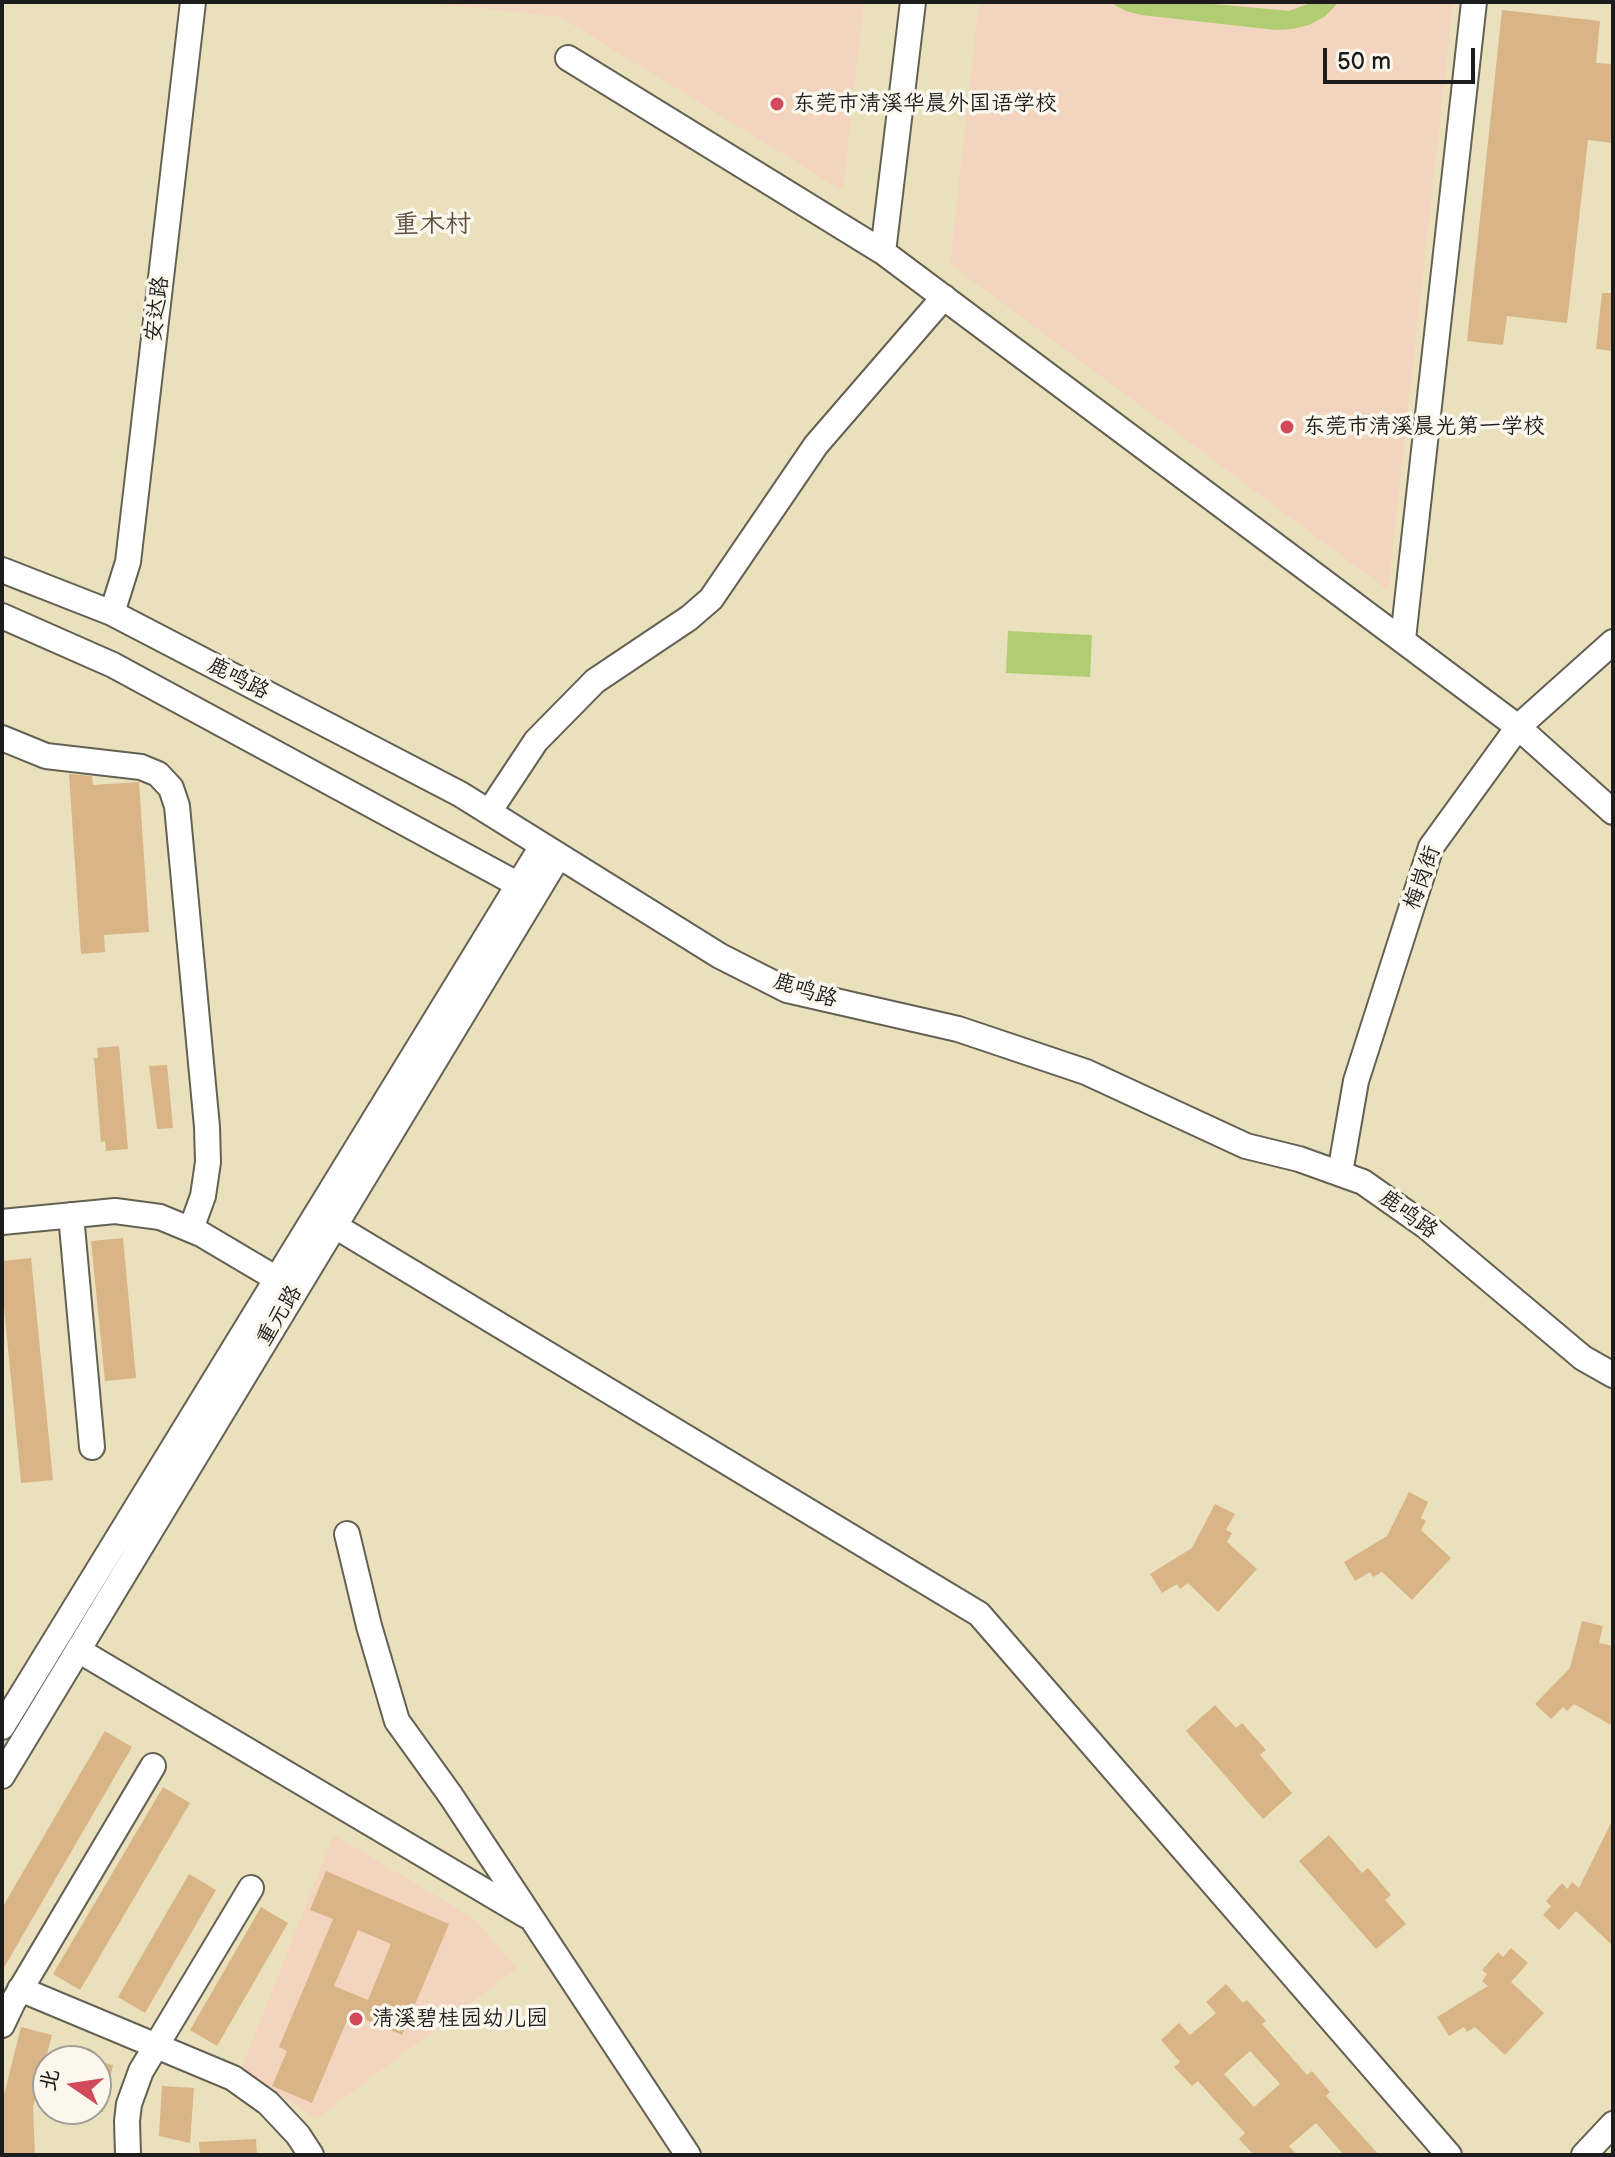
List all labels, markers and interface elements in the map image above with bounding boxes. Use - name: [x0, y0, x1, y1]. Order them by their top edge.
- scale bar: [1327, 32, 1479, 82]
- text: 50 m: [1337, 47, 1391, 76]
- place label: 东莞市清溪华晨外国语学校: [793, 91, 1057, 117]
- marker: 东莞市清溪华晨外国语学校: [768, 95, 786, 113]
- district label: 重木村: [393, 209, 471, 241]
- street label: 安达路: [141, 275, 175, 343]
- place label: 东莞市清溪晨光第一学校: [1303, 414, 1545, 440]
- marker: 东莞市清溪晨光第一学校: [1278, 418, 1296, 436]
- street label: 鹿鸣路: [203, 652, 273, 706]
- street label: 梅岗街: [1399, 842, 1447, 914]
- street label: 鹿鸣路: [770, 968, 840, 1014]
- street label: 鹿鸣路: [1374, 1185, 1442, 1245]
- street label: 重元路: [252, 1281, 308, 1351]
- place label: 清溪碧桂园幼儿园: [372, 2006, 548, 2032]
- marker: 清溪碧桂园幼儿园: [347, 2010, 365, 2028]
- north arrow: [32, 2045, 112, 2125]
- text: 北: [34, 2066, 66, 2094]

